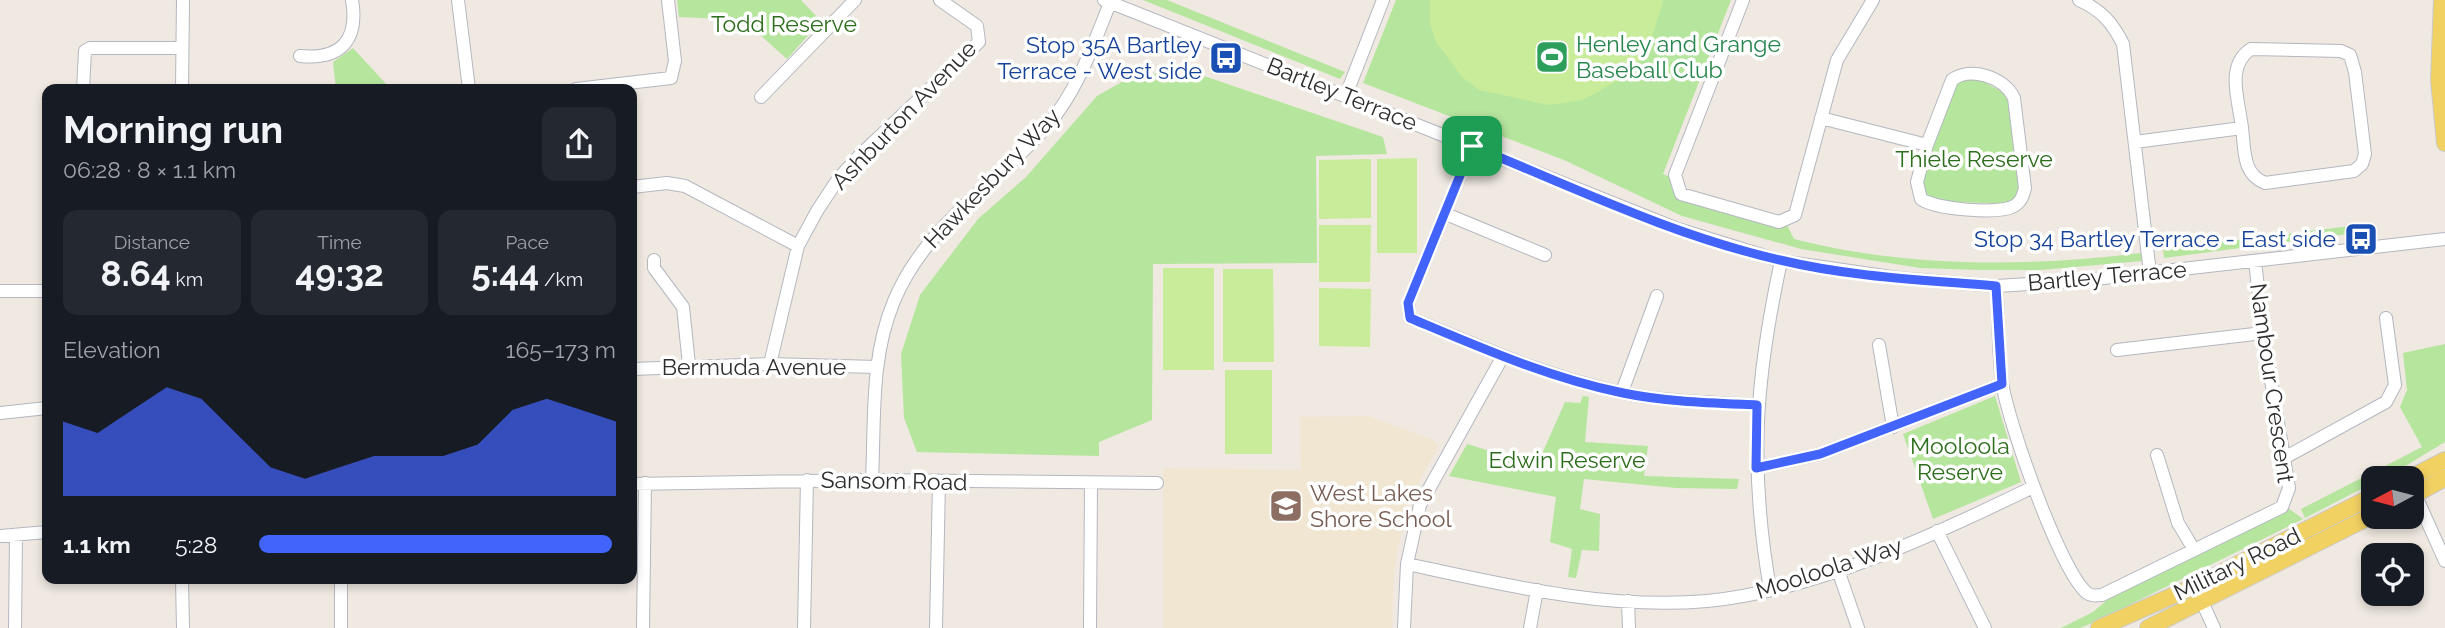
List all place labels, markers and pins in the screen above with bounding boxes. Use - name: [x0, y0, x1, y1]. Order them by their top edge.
- place label: Henley and Grange Baseball Club: [1576, 30, 1781, 83]
- place label: Stop 35A Bartley Terrace - West side: [997, 31, 1202, 84]
- sports icon: Henley and Grange Baseball Club: [1533, 38, 1571, 76]
- bus stop icon: Stop 35A Bartley Terrace - West side: [1207, 39, 1245, 77]
- pin: [1442, 116, 1502, 176]
- bus stop icon: Stop 34 Bartley Terrace - East side: [2342, 220, 2380, 258]
- place label: Stop 34 Bartley Terrace - East side: [1974, 225, 2336, 252]
- place label: West Lakes Shore School: [1310, 479, 1452, 532]
- school or university icon: West Lakes Shore School: [1267, 487, 1305, 525]

